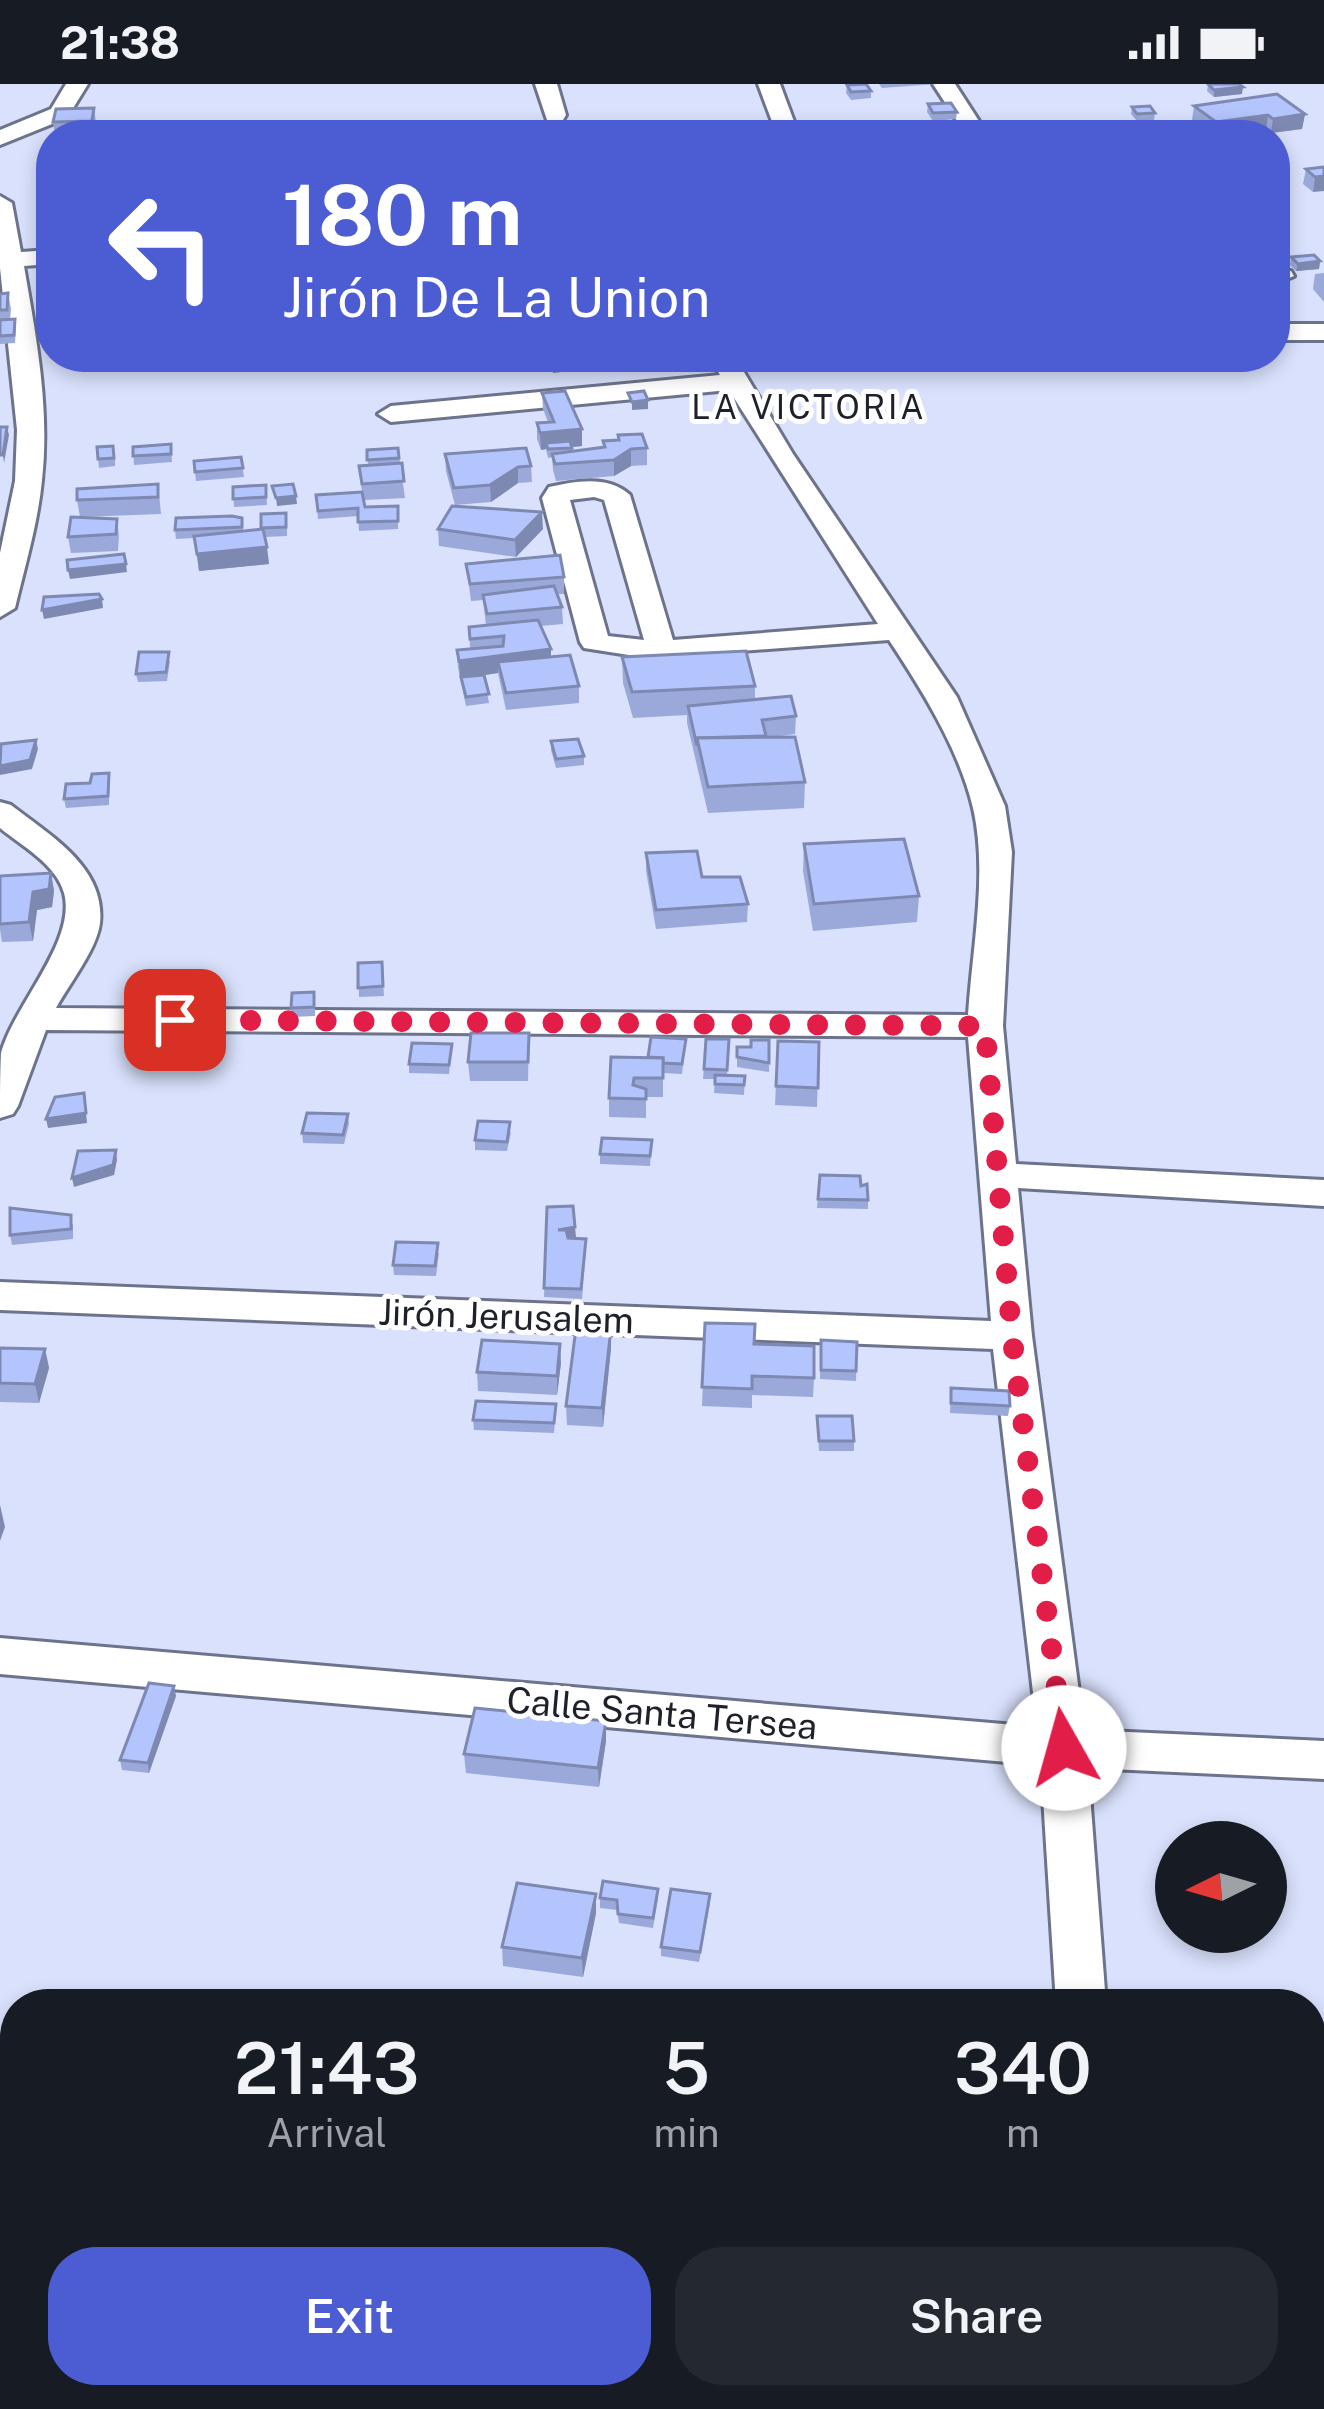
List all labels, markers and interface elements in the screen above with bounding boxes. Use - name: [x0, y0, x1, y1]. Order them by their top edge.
- text: 21:38: [60, 16, 180, 69]
- text: 180 m: [282, 165, 522, 264]
- icon: left: [84, 168, 240, 324]
- text: Jirón De La Union: [282, 266, 710, 329]
- district label: LA VICTORIA: [691, 388, 927, 426]
- pin: [124, 969, 226, 1071]
- icon: arrive: [142, 987, 208, 1053]
- street label: Jirón Jerusalem: [377, 1291, 635, 1341]
- street label: Calle Santa Tersea: [505, 1678, 819, 1748]
- position arrow: [1001, 1685, 1127, 1811]
- north arrow: [1155, 1821, 1287, 1953]
- map controls: [1155, 1821, 1287, 1953]
- text: 21:43: [234, 2026, 419, 2110]
- text: 5: [663, 2026, 710, 2110]
- text: 340: [954, 2026, 1092, 2110]
- text: Arrival: [267, 2110, 387, 2156]
- text: min: [653, 2110, 720, 2156]
- text: m: [1006, 2110, 1040, 2156]
- button: Exit: [48, 2247, 651, 2385]
- button: Share: [675, 2247, 1278, 2385]

